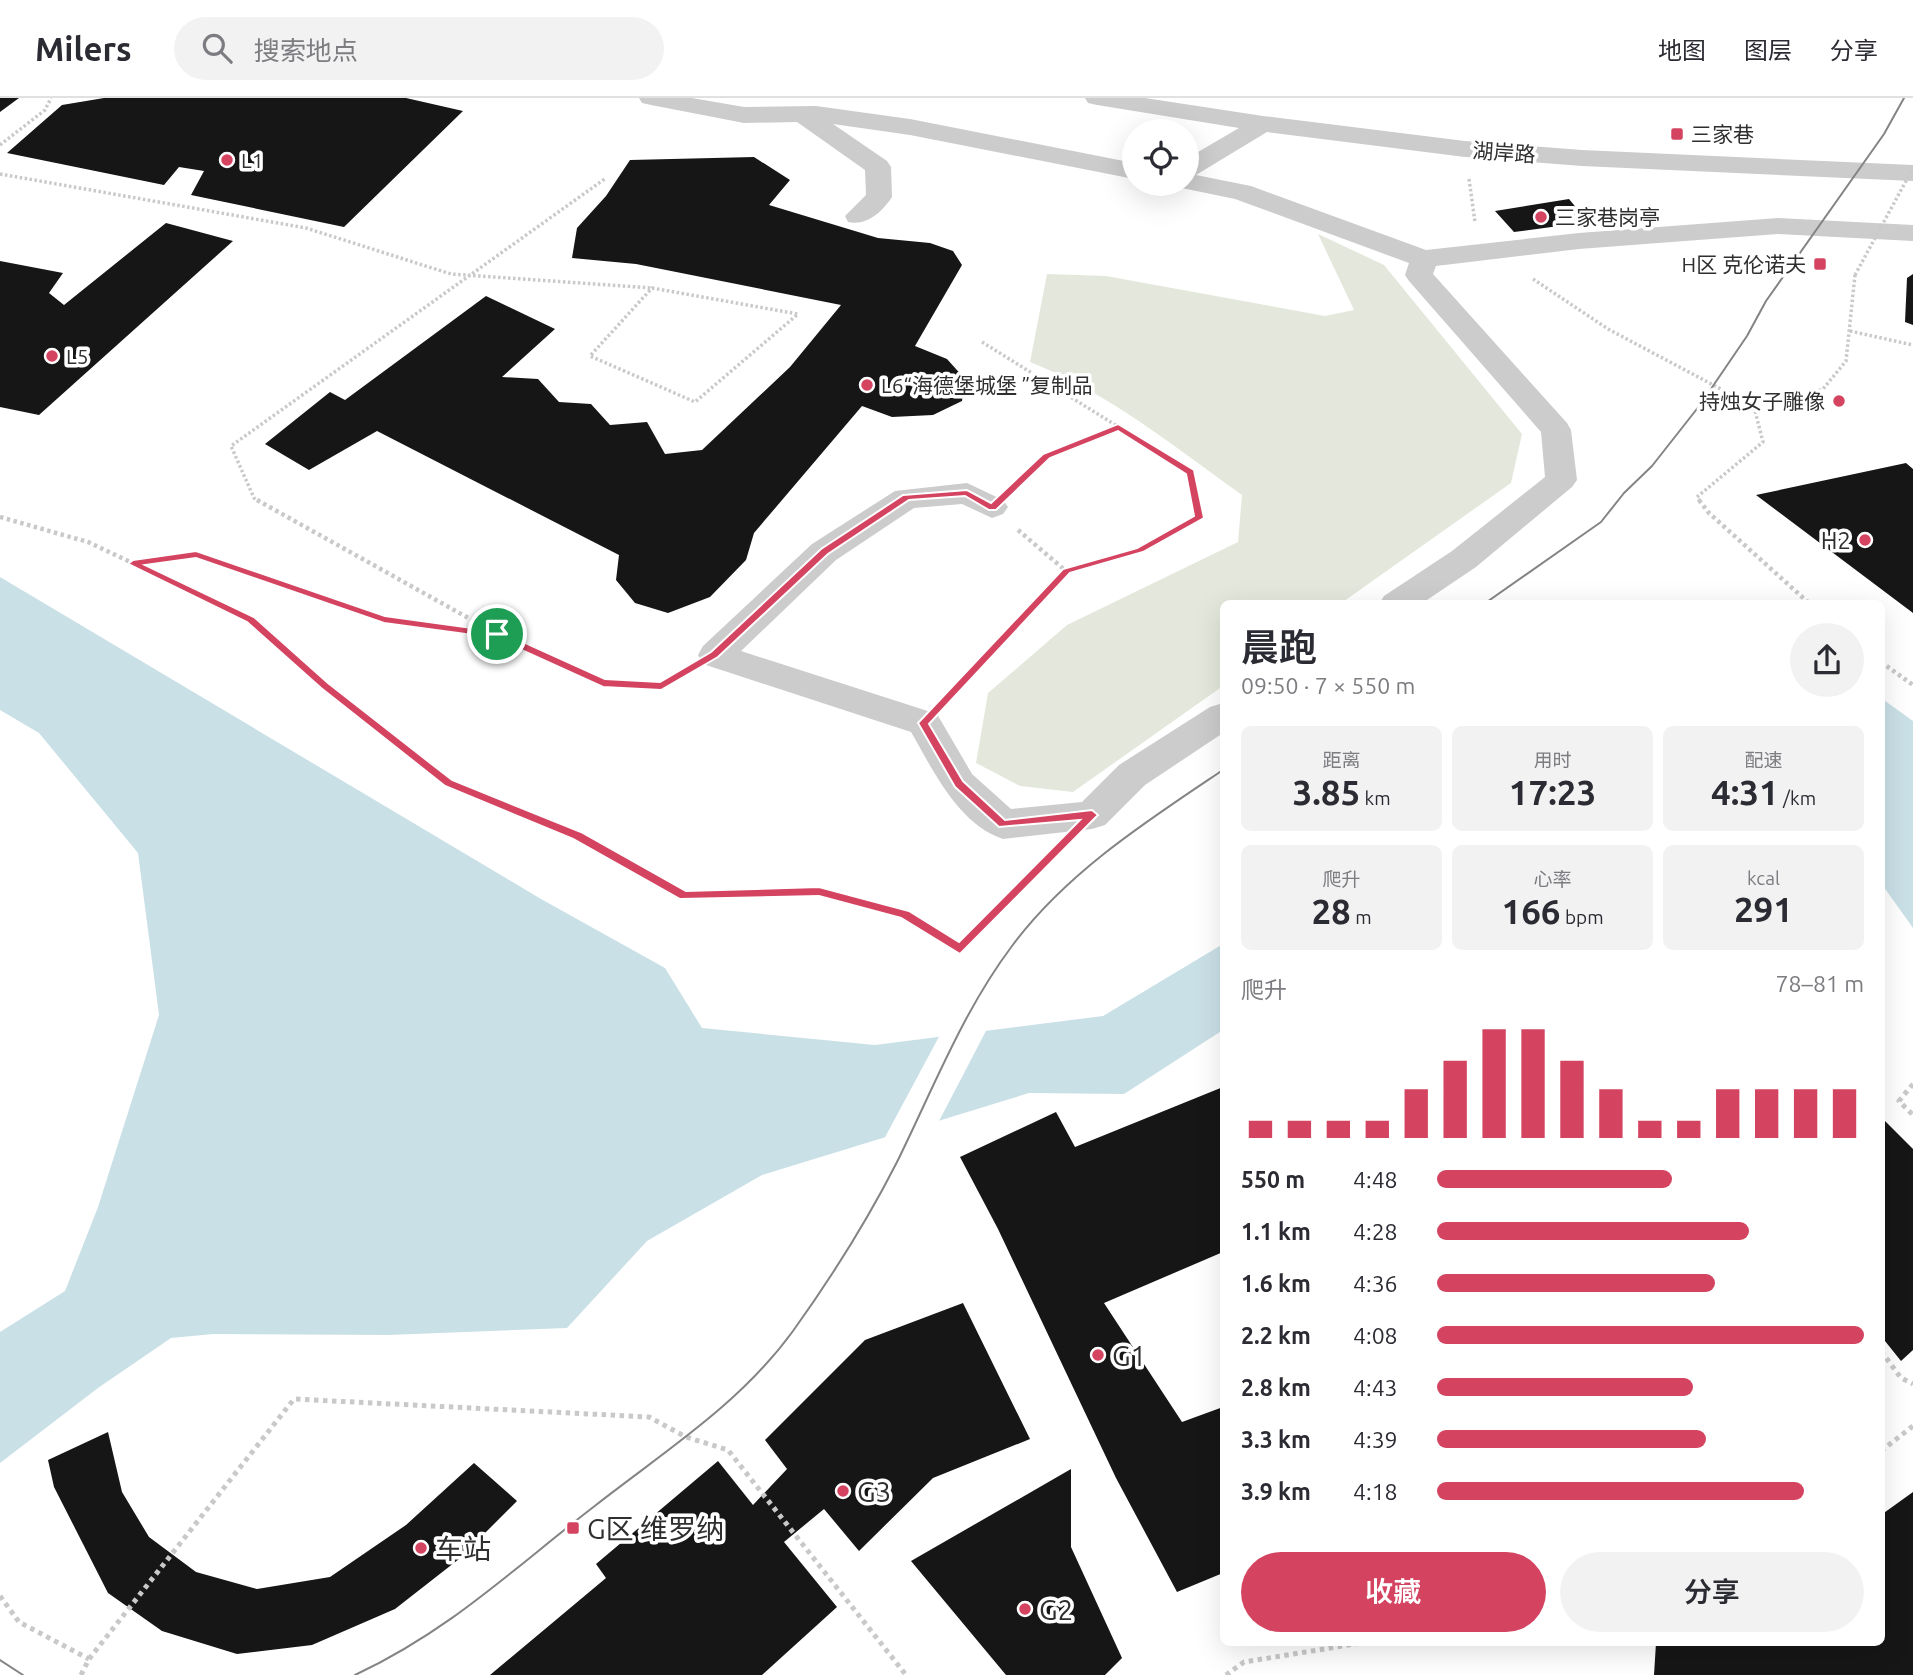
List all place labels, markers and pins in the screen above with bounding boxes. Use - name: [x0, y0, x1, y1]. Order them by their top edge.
- place label: 三家巷: [1691, 122, 1754, 146]
- marker: 三家巷: [1669, 126, 1685, 142]
- place label: L1: [241, 148, 264, 172]
- marker: L1: [219, 152, 235, 168]
- place label: 三家巷岗亭: [1555, 205, 1660, 229]
- marker: 三家巷岗亭: [1533, 209, 1549, 225]
- place label: H区 克伦诺夫: [1682, 252, 1806, 276]
- marker: H区 克伦诺夫: [1812, 256, 1828, 272]
- place label: L5: [66, 344, 89, 368]
- marker: L5: [44, 348, 60, 364]
- place label: L6“海德堡城堡 ”复制品: [881, 373, 1093, 397]
- marker: L6“海德堡城堡 ”复制品: [859, 377, 875, 393]
- place label: 持烛女子雕像: [1699, 389, 1825, 413]
- marker: 持烛女子雕像: [1831, 393, 1847, 409]
- place label: H2: [1821, 527, 1851, 554]
- marker: H2: [1857, 532, 1873, 548]
- pin: [467, 604, 527, 664]
- place label: G1: [1112, 1340, 1146, 1371]
- marker: G1: [1090, 1347, 1106, 1363]
- place label: G3: [857, 1476, 891, 1507]
- marker: G3: [835, 1483, 851, 1499]
- place label: G区 维罗纳: [587, 1513, 724, 1544]
- marker: G区 维罗纳: [565, 1520, 581, 1536]
- place label: 车站: [435, 1533, 491, 1564]
- marker: 车站: [413, 1540, 429, 1556]
- place label: G2: [1039, 1594, 1073, 1625]
- marker: G2: [1017, 1601, 1033, 1617]

